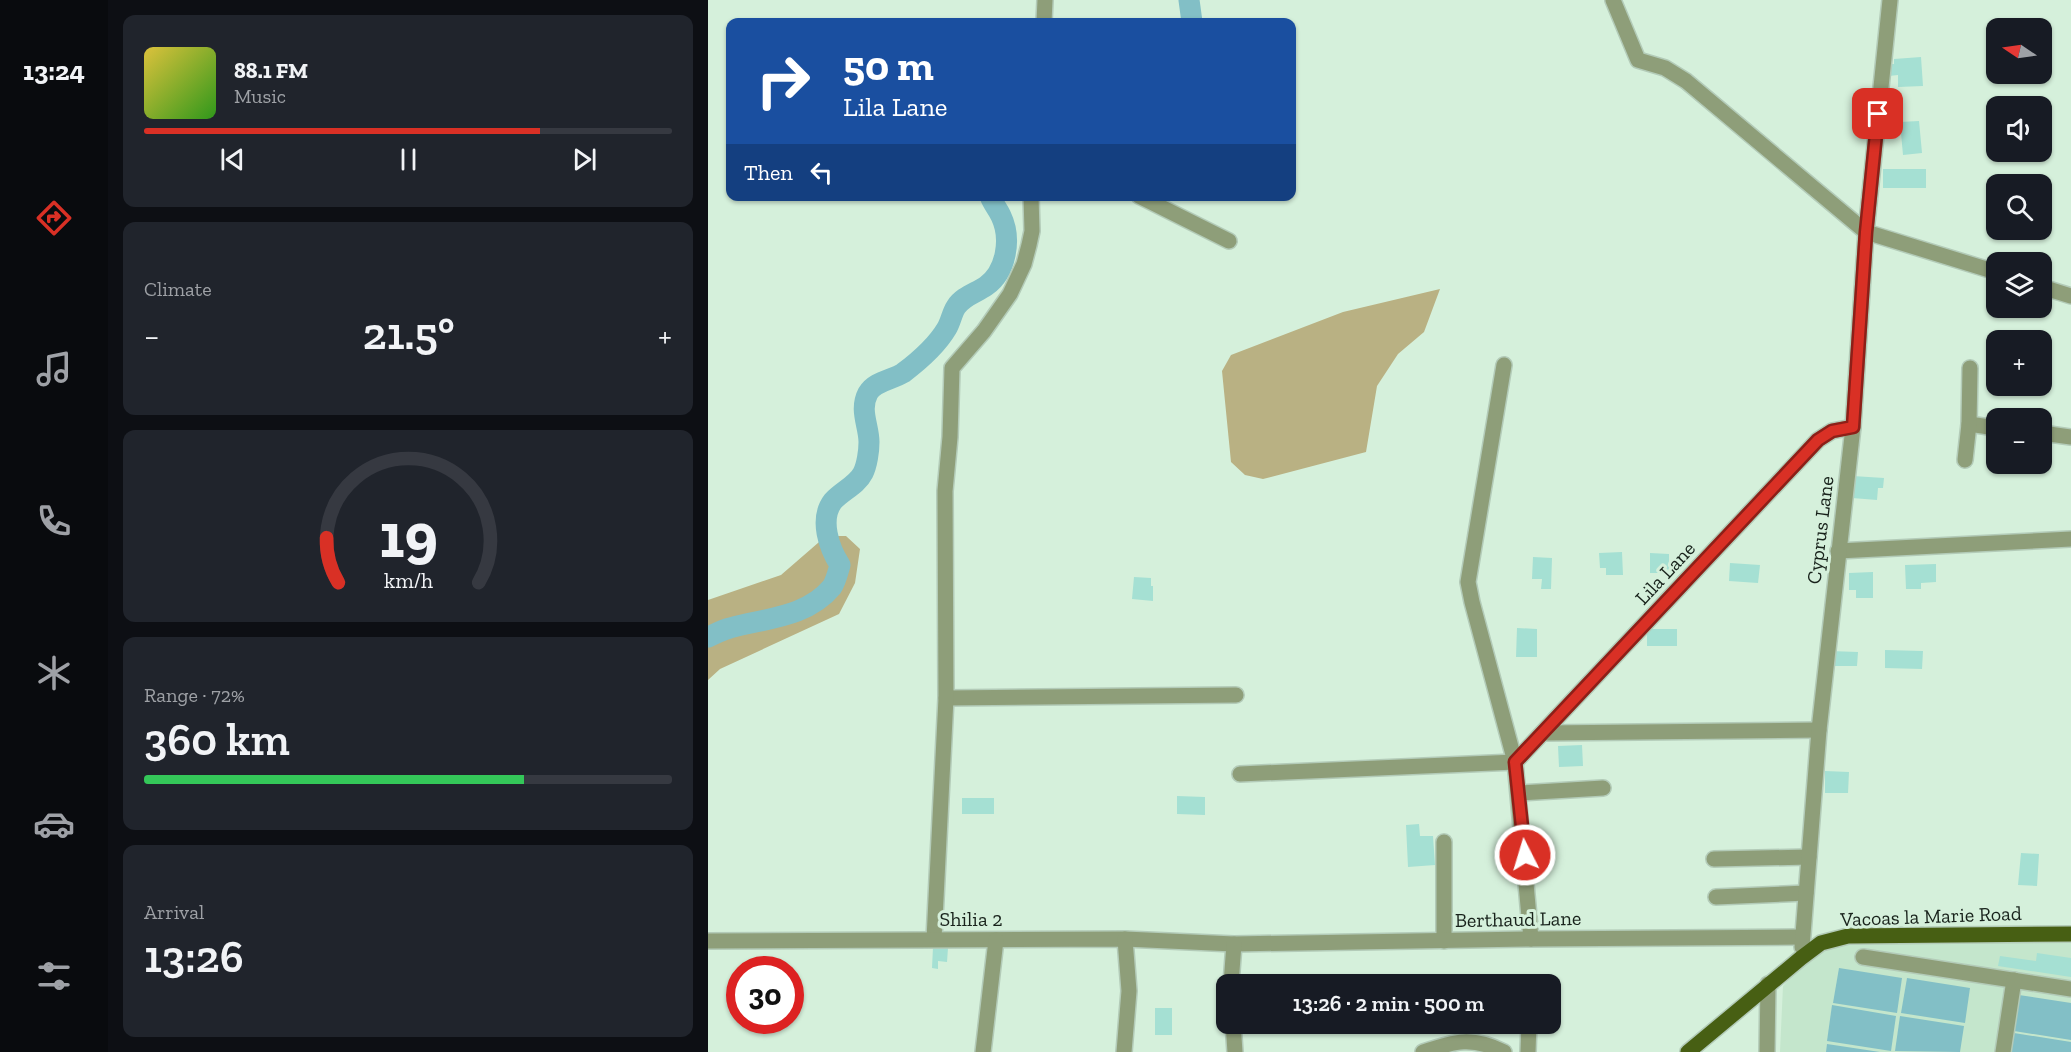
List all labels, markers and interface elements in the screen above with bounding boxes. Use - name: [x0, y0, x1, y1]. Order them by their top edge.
- north arrow: [1986, 18, 2052, 84]
- map controls: [1986, 18, 2052, 474]
- text: 50 m: [843, 40, 934, 91]
- icon: right: [744, 42, 822, 120]
- text: 13:24: [23, 55, 85, 87]
- text: 88.1 FM: [234, 57, 308, 84]
- text: Music: [234, 84, 286, 108]
- pin: [1852, 88, 1903, 139]
- text: Lila Lane: [843, 91, 948, 123]
- button: sound: [1986, 96, 2052, 162]
- icon: arrive: [1861, 97, 1894, 130]
- icon: previous: [216, 143, 249, 176]
- icon: pause: [392, 143, 425, 176]
- icon: next: [568, 143, 601, 176]
- icon: left: [805, 156, 838, 189]
- text: Then: [744, 159, 793, 186]
- button: search: [1986, 174, 2052, 240]
- icon: directions: [33, 197, 75, 239]
- button: layers: [1986, 252, 2052, 318]
- text: Climate: [144, 277, 212, 301]
- text: 21.5°: [363, 307, 455, 361]
- text: −: [144, 316, 159, 355]
- text: +: [658, 316, 672, 355]
- button: +: [1986, 330, 2052, 396]
- icon: music: [33, 348, 75, 390]
- button: −: [1986, 408, 2052, 474]
- street label: Cyprus Lane: [1801, 475, 1839, 585]
- text: 19: [379, 498, 437, 573]
- icon: phone: [33, 500, 75, 542]
- street label: Lila Lane: [1630, 536, 1700, 610]
- text: km/h: [384, 568, 432, 593]
- icon: climate: [33, 652, 75, 694]
- text: Range · 72%: [144, 683, 245, 707]
- text: 360 km: [144, 713, 290, 767]
- icon: car: [33, 803, 75, 845]
- position arrow: [1493, 823, 1557, 887]
- text: Arrival: [144, 900, 204, 924]
- street label: Vacoas la Marie Road: [1839, 901, 2022, 931]
- street label: Berthaud Lane: [1455, 906, 1581, 932]
- street label: Shilia 2: [940, 907, 1002, 931]
- text: 13:26: [144, 930, 244, 984]
- icon: filters: [33, 955, 75, 997]
- speed limit sign: 30: [726, 956, 804, 1034]
- text: 13:26 · 2 min · 500 m: [1293, 990, 1484, 1017]

